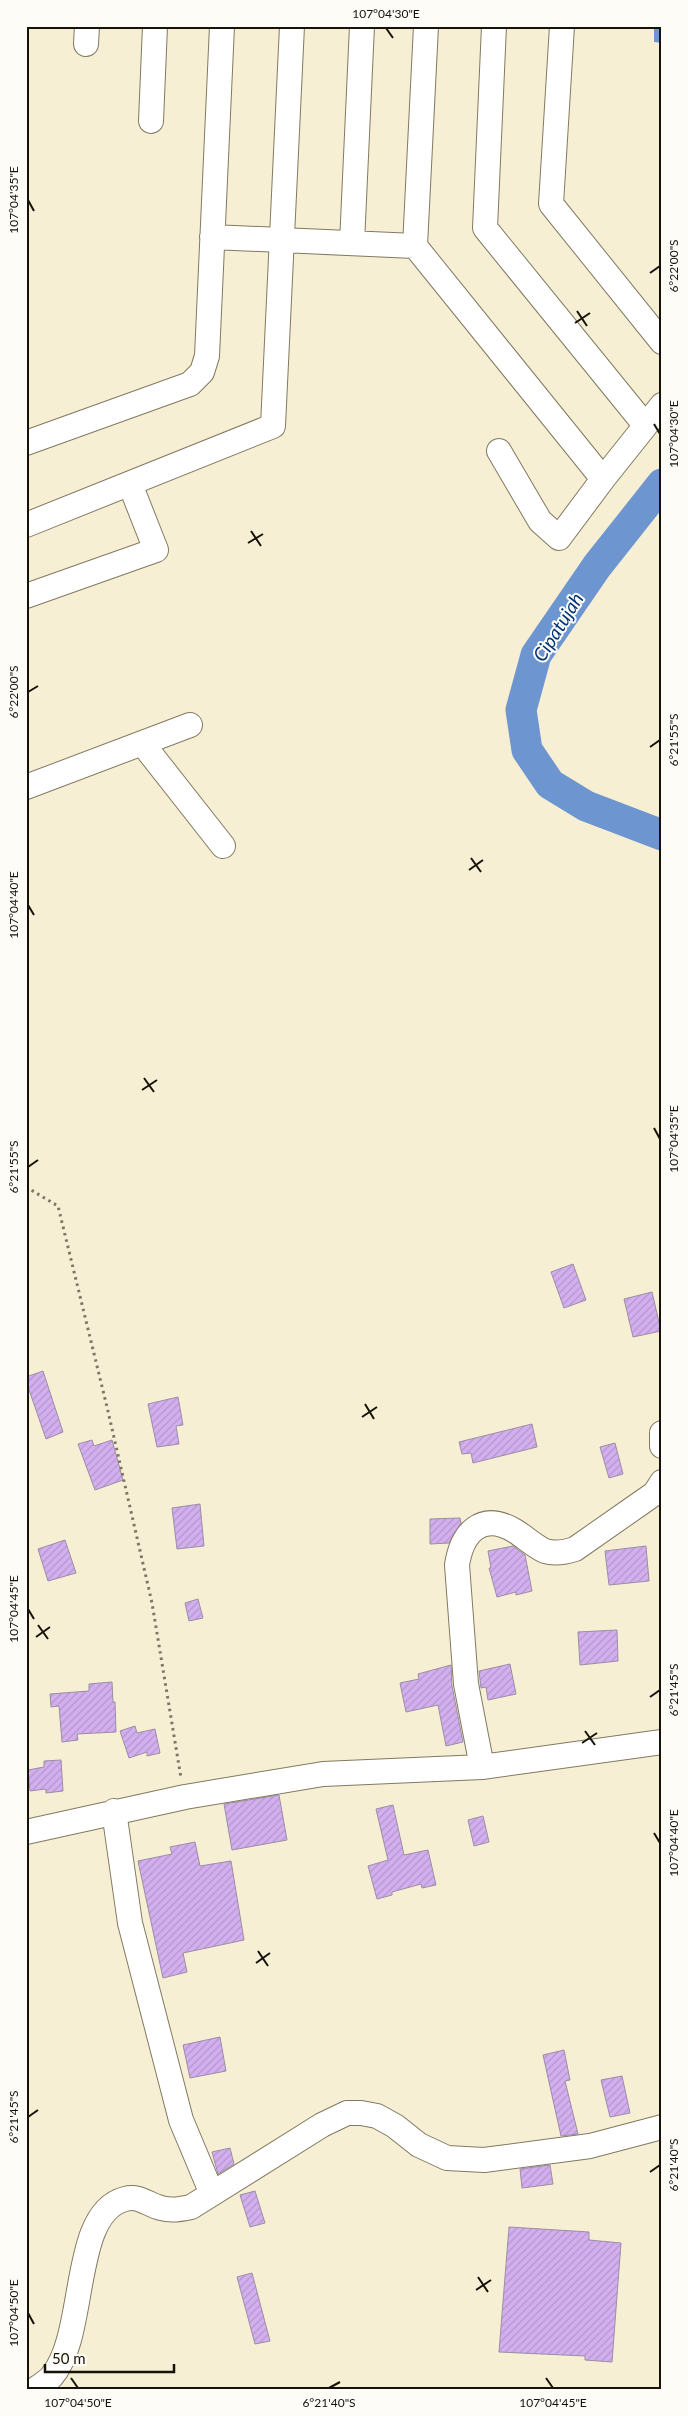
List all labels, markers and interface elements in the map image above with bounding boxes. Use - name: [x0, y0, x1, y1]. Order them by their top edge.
- text: 107°04'30"E: [352, 6, 420, 21]
- text: 107°04'35"E: [6, 166, 21, 234]
- text: 6°22'00"S: [666, 239, 681, 293]
- text: 107°04'30"E: [666, 400, 681, 468]
- water label: Cipatujah: [527, 588, 588, 665]
- text: 6°22'00"S: [6, 665, 21, 719]
- text: 6°21'55"S: [666, 713, 681, 767]
- text: 107°04'40"E: [6, 871, 21, 939]
- text: 107°04'35"E: [666, 1105, 681, 1173]
- text: 6°21'55"S: [6, 1140, 21, 1194]
- text: 107°04'45"E: [6, 1575, 21, 1643]
- text: 6°21'45"S: [666, 1663, 681, 1717]
- text: 107°04'40"E: [666, 1809, 681, 1877]
- text: 6°21'45"S: [6, 2090, 21, 2144]
- text: 6°21'40"S: [666, 2138, 681, 2192]
- text: 107°04'50"E: [6, 2279, 21, 2347]
- scale bar: [45, 2341, 174, 2373]
- text: 50 m: [52, 2349, 86, 2367]
- text: 107°04'50"E: [44, 2395, 112, 2410]
- text: 6°21'40"S: [302, 2395, 356, 2410]
- text: 107°04'45"E: [519, 2395, 587, 2410]

